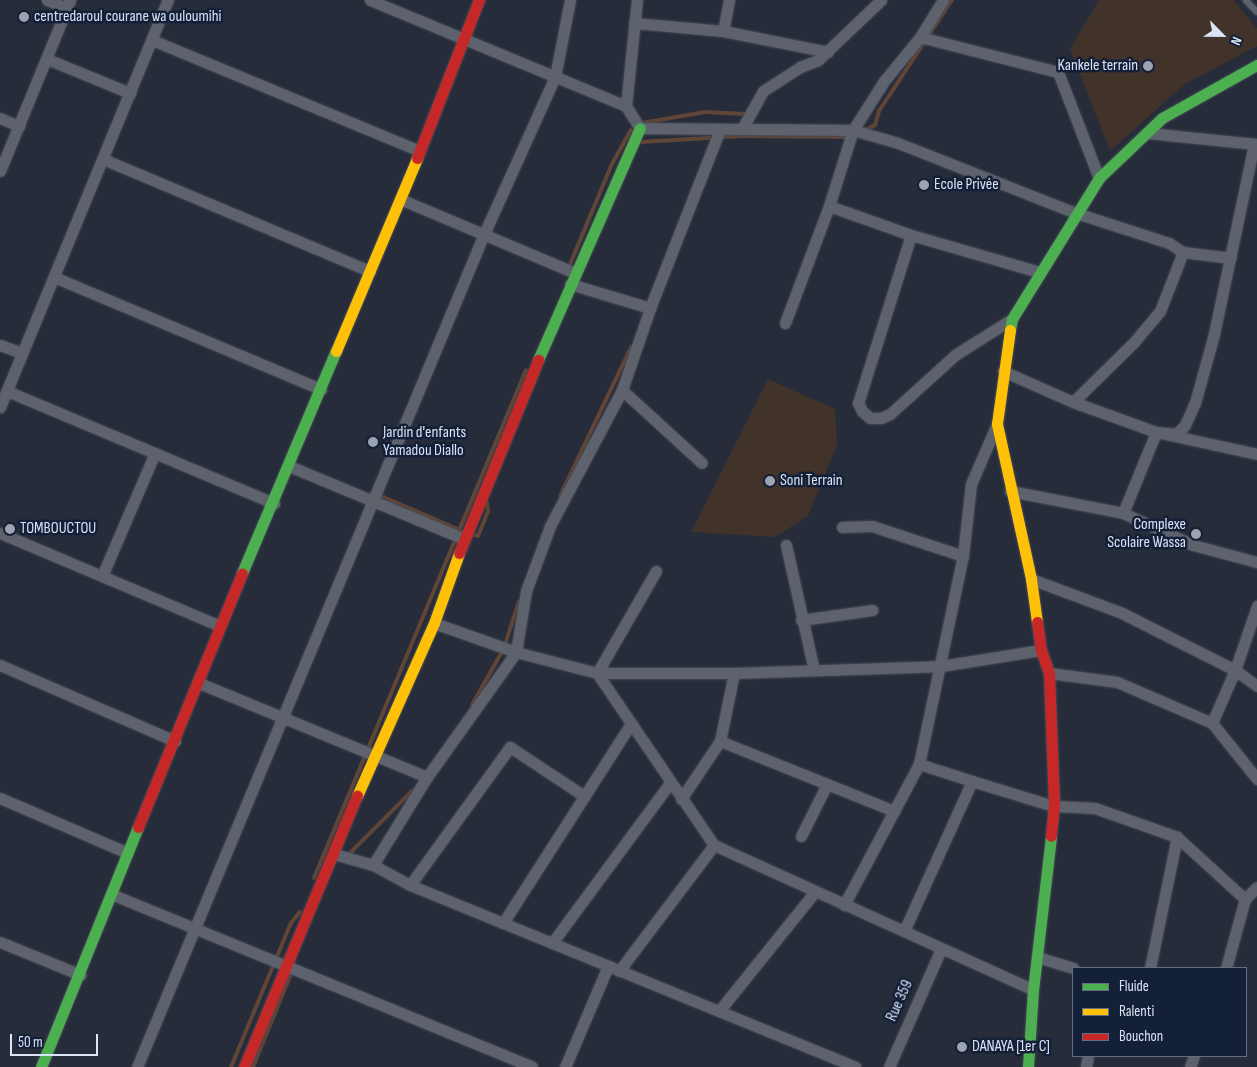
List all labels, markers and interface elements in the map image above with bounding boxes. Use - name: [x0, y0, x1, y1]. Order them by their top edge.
- place label: centredaroul courane wa ouloumihi: [34, 7, 222, 27]
- north arrow: [1197, 10, 1247, 60]
- marker: centredaroul courane wa ouloumihi: [18, 11, 30, 23]
- text: N: [1227, 34, 1246, 48]
- place label: Kankele terrain: [1058, 56, 1138, 76]
- marker: Kankele terrain: [1142, 60, 1154, 72]
- place label: Ecole Privée: [934, 175, 999, 195]
- marker: Ecole Privée: [918, 179, 930, 191]
- place label: Jardin d'enfants Yamadou Diallo: [383, 423, 466, 461]
- marker: Jardin d'enfants Yamadou Diallo: [367, 436, 379, 448]
- place label: Soni Terrain: [780, 471, 843, 491]
- marker: Soni Terrain: [764, 475, 776, 487]
- place label: Complexe Scolaire Wassa: [1107, 515, 1186, 553]
- place label: TOMBOUCTOU: [20, 519, 96, 539]
- marker: TOMBOUCTOU: [4, 523, 16, 535]
- marker: Complexe Scolaire Wassa: [1190, 528, 1202, 540]
- legend: [1072, 967, 1247, 1057]
- street label: Rue 359: [882, 977, 918, 1025]
- text: Fluide: [1119, 977, 1149, 996]
- text: Ralenti: [1119, 1002, 1154, 1021]
- scale bar: [12, 1024, 100, 1056]
- text: Bouchon: [1119, 1027, 1163, 1046]
- text: 50 m: [18, 1033, 43, 1052]
- place label: DANAYA [1er C]: [972, 1037, 1050, 1057]
- marker: DANAYA [1er C]: [956, 1041, 968, 1053]

